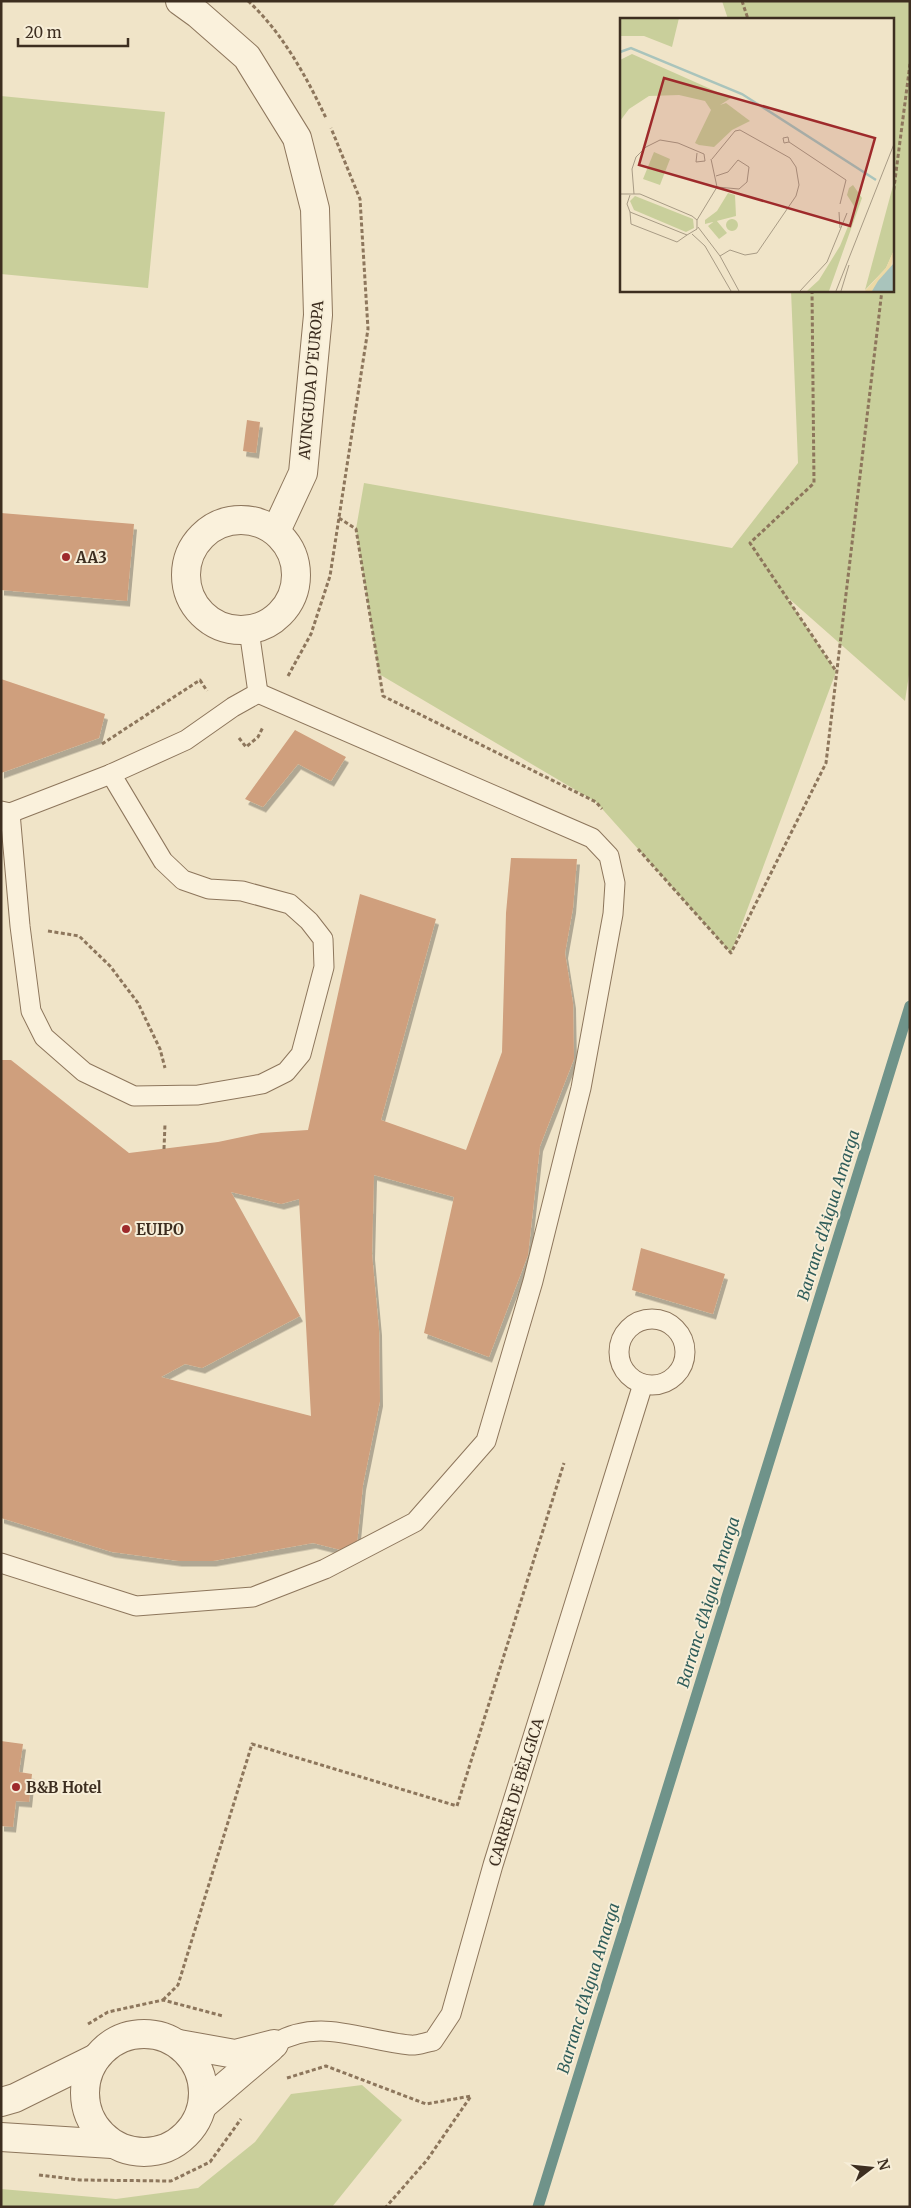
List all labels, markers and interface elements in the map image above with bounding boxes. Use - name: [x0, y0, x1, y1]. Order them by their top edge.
- scale bar: [18, 15, 128, 47]
- inset map: [620, 18, 894, 291]
- text: 20 m: [25, 23, 62, 42]
- street label: AVINGUDA D'EUROPA: [295, 299, 327, 461]
- place label: AA3: [75, 548, 107, 567]
- marker: AA3: [60, 551, 72, 563]
- water label: Barranc d'Aigua Amarga: [792, 1127, 864, 1303]
- place label: EUIPO: [136, 1220, 184, 1239]
- marker: EUIPO: [120, 1223, 132, 1235]
- water label: Barranc d'Aigua Amarga: [672, 1514, 744, 1690]
- street label: CARRER DE BÈLGICA: [483, 1715, 548, 1868]
- place label: B&B Hotel: [26, 1778, 102, 1797]
- marker: B&B Hotel: [10, 1781, 22, 1793]
- water label: Barranc d'Aigua Amarga: [552, 1900, 624, 2076]
- north arrow: [846, 2143, 896, 2193]
- text: N: [873, 2157, 894, 2172]

